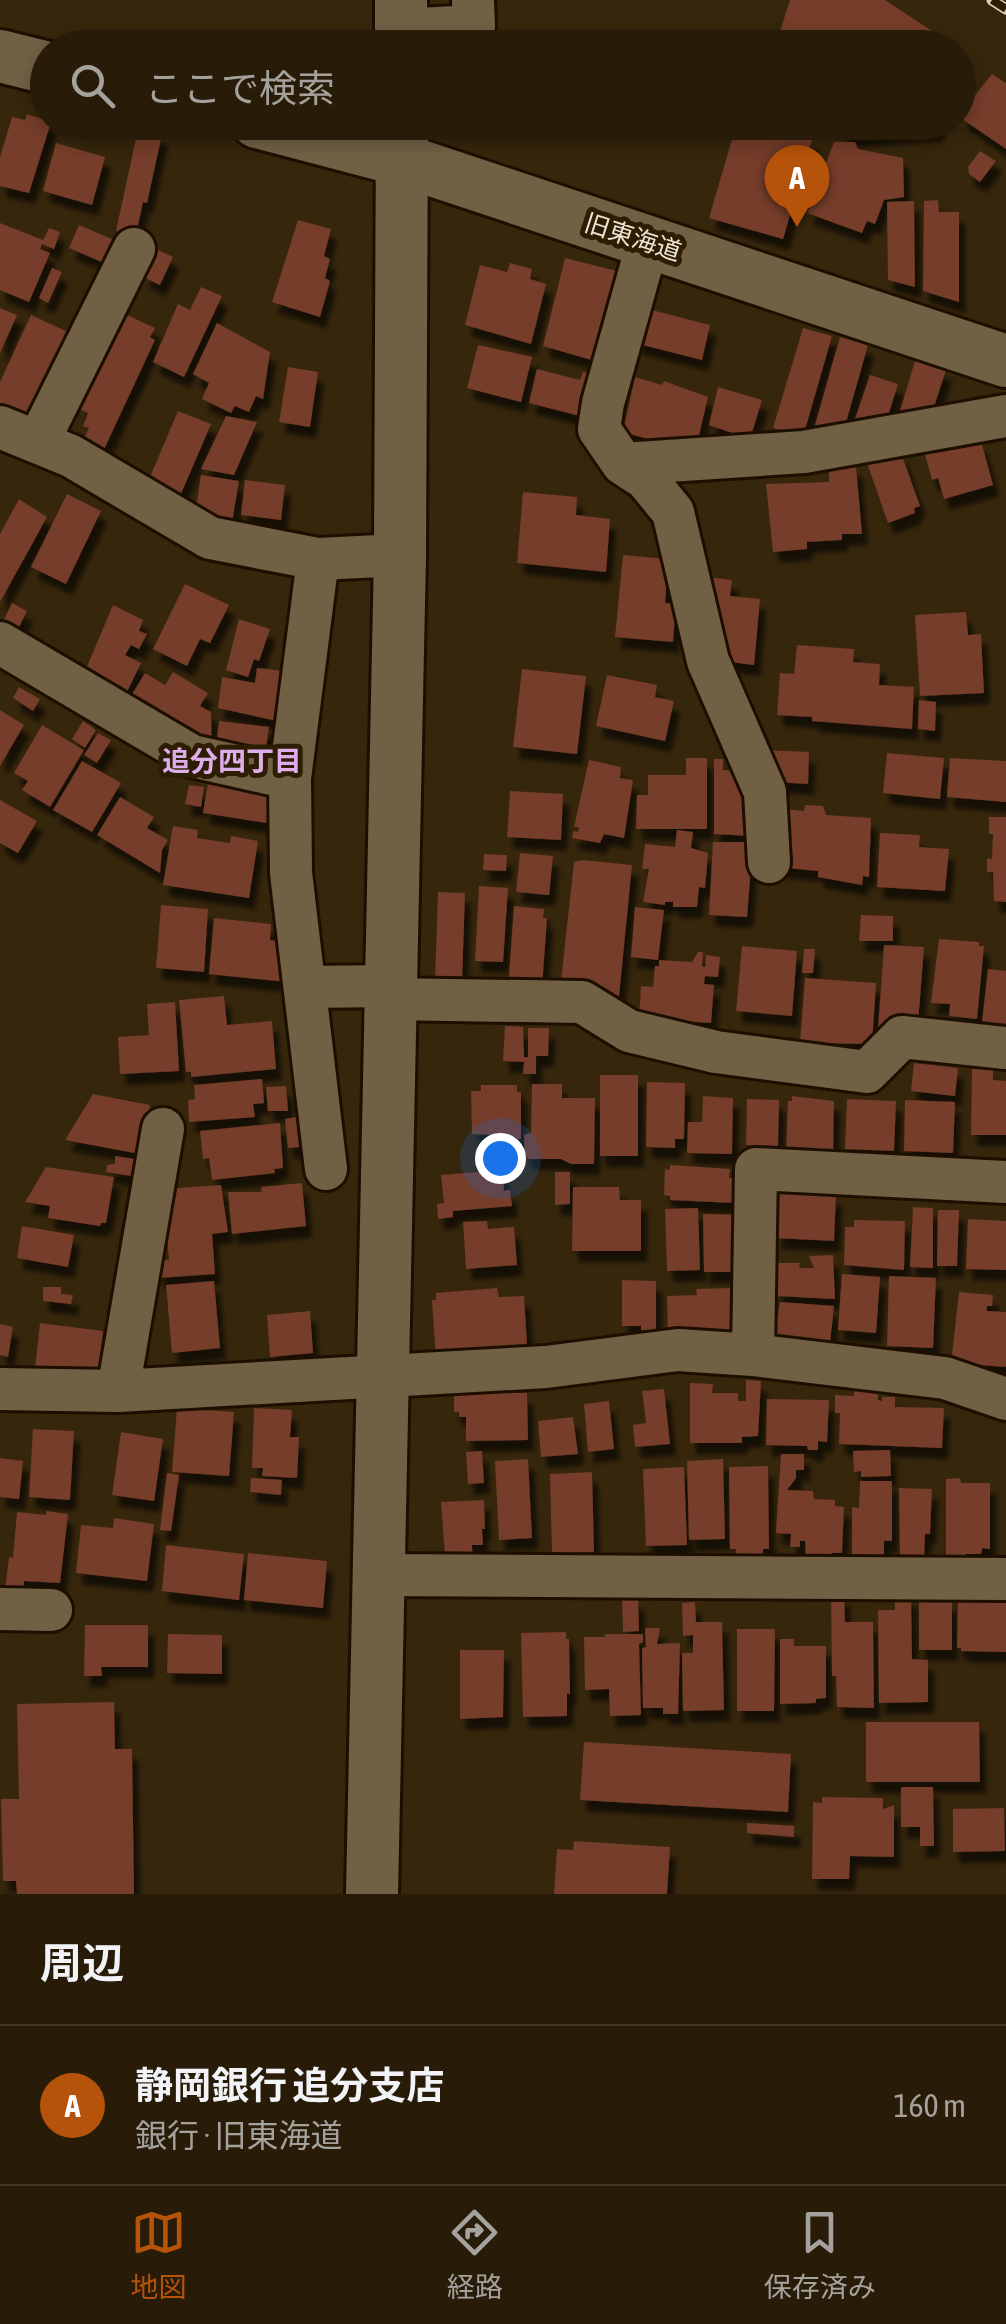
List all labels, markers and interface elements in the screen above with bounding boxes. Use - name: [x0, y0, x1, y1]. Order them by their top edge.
- search box: [30, 30, 976, 140]
- icon: search: [65, 58, 120, 113]
- text: ここで検索: [145, 67, 335, 110]
- pin: A: [764, 144, 830, 227]
- street label: 旧東海道: [581, 208, 685, 266]
- district label: 追分四丁目: [162, 745, 302, 777]
- your location: [475, 1133, 526, 1184]
- text: 周辺: [40, 1939, 124, 1987]
- text: 静岡銀行 追分支店: [135, 2064, 444, 2107]
- text: A: [65, 2087, 80, 2124]
- text: 160 m: [893, 2087, 966, 2124]
- text: 銀行 · 旧東海道: [135, 2117, 343, 2154]
- tab: 地図: [130, 2205, 186, 2305]
- tab: 経路: [447, 2205, 503, 2305]
- tab: 保存済み: [764, 2205, 876, 2305]

